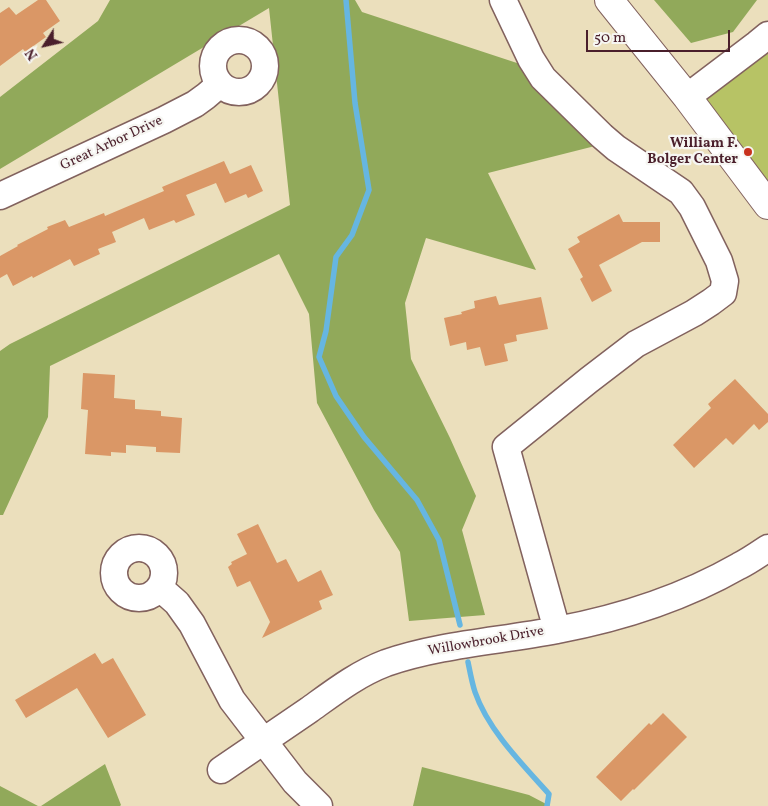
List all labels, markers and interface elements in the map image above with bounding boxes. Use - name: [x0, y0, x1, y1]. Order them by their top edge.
- north arrow: [20, 20, 70, 70]
- scale bar: [588, 20, 732, 52]
- text: 50 m: [594, 28, 626, 49]
- text: N: [22, 44, 43, 64]
- street label: Great Arbor Drive: [58, 113, 166, 175]
- place label: William F. Bolger Center: [647, 136, 738, 168]
- marker: William F. Bolger Center: [742, 146, 754, 158]
- street label: Willowbrook Drive: [427, 624, 545, 660]

